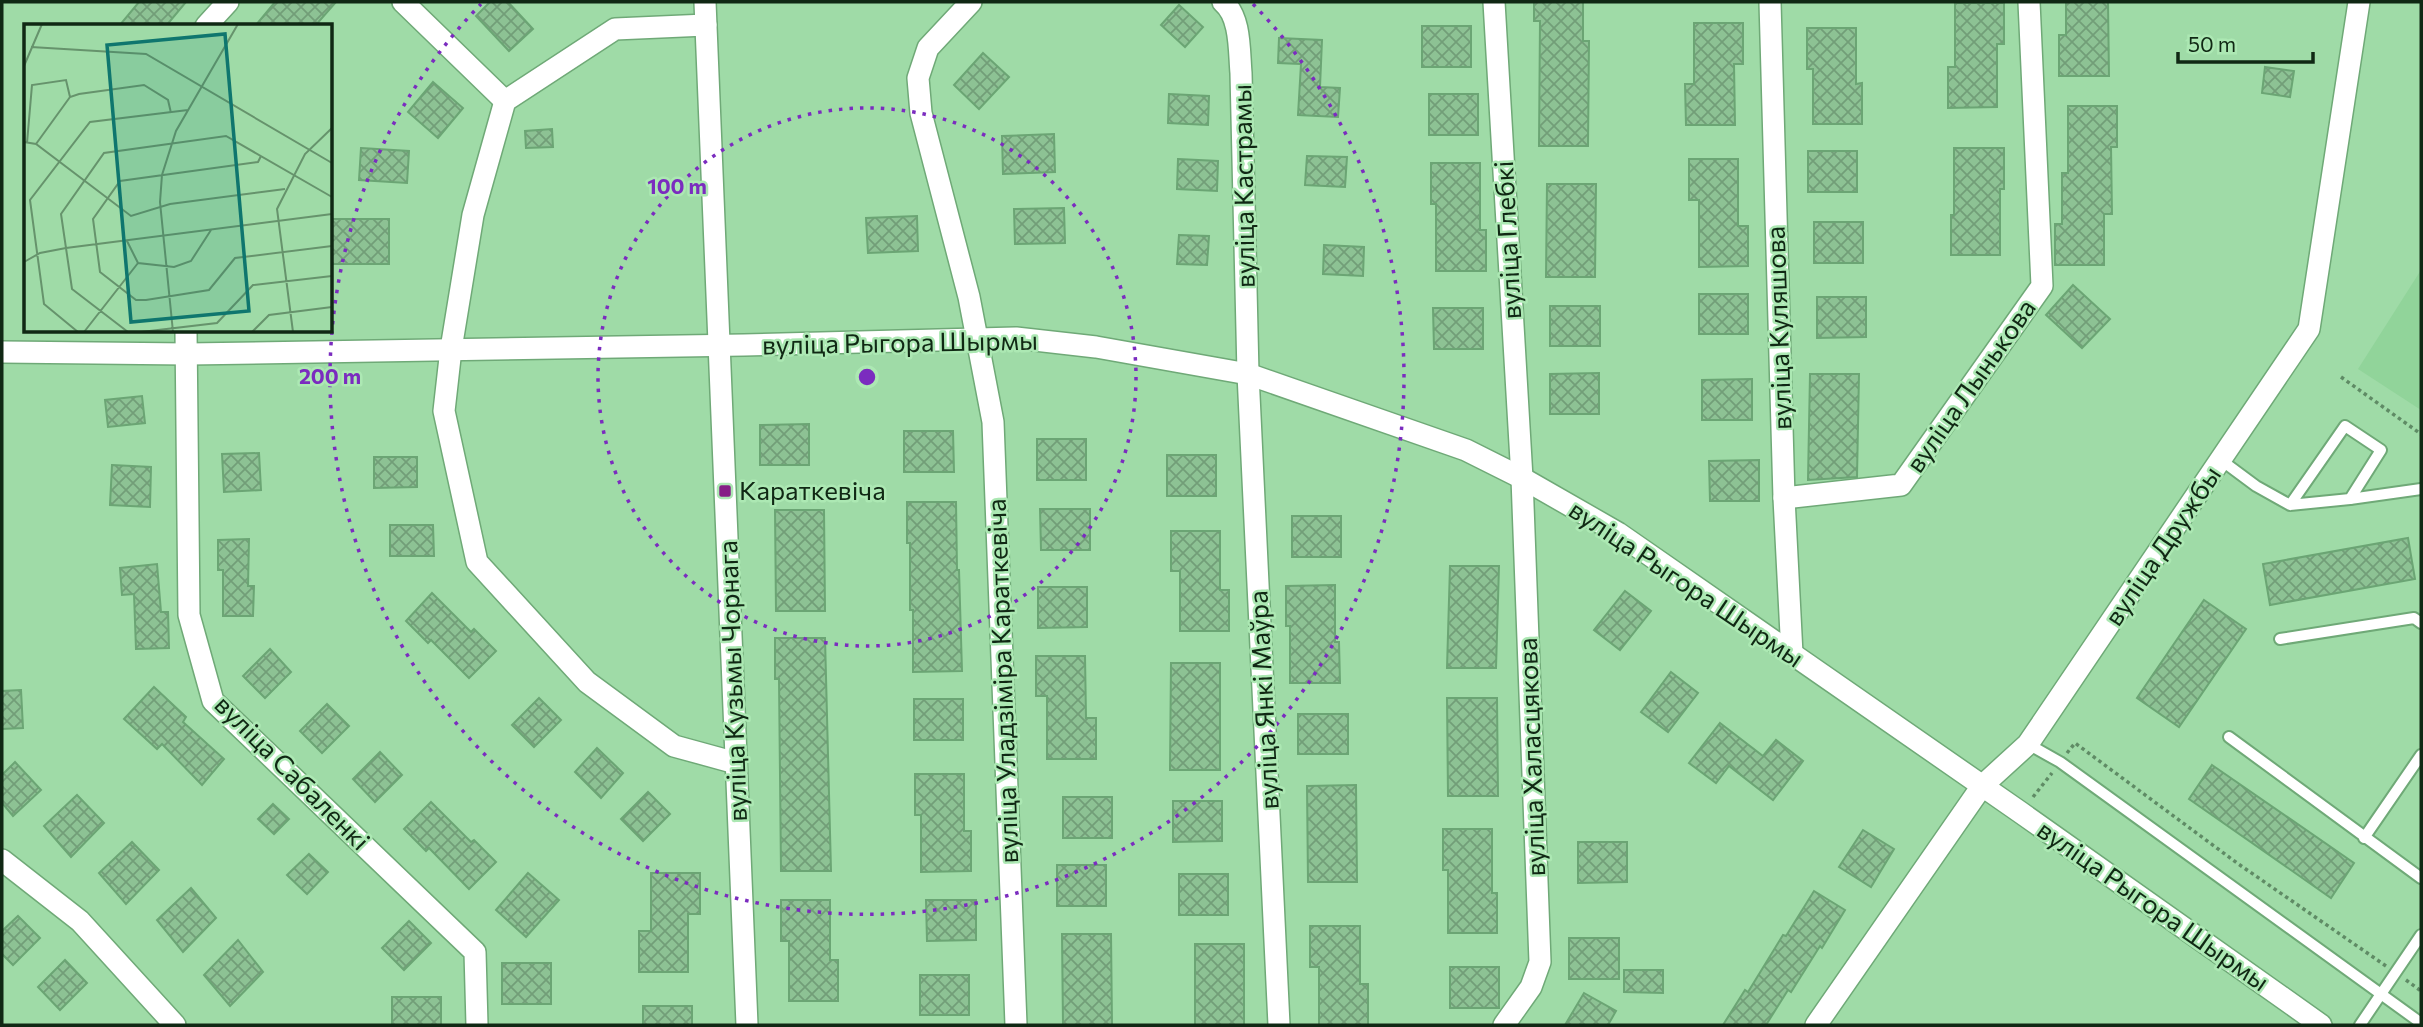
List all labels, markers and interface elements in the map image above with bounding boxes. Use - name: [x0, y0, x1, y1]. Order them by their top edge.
- scale bar: [2178, 21, 2313, 65]
- inset map: [24, 24, 332, 332]
- text: 50 m: [2188, 31, 2236, 56]
- street label: вуліца Кастрамы: [1225, 84, 1260, 288]
- street label: вуліца Глебкі: [1487, 160, 1526, 320]
- text: 100 m: [647, 173, 707, 198]
- street label: вуліца Куляшова: [1758, 226, 1797, 430]
- street label: вуліца Лынькова: [1898, 293, 2041, 478]
- street label: вуліца Рыгора Шырмы: [762, 324, 1038, 359]
- text: 200 m: [299, 363, 361, 388]
- centre of rings: [855, 365, 879, 389]
- street label: вуліца Дружбы: [2097, 460, 2226, 631]
- place label: Караткевіча: [739, 474, 886, 505]
- marker: Караткевіча: [717, 483, 733, 499]
- street label: вуліца Рыгора Шырмы: [1564, 493, 1810, 673]
- street label: вуліца Уладзіміра Караткевіча: [980, 498, 1023, 864]
- street label: вуліца Кузьмы Чорнага: [711, 540, 752, 822]
- street label: вуліца Янкі Маўра: [1241, 590, 1284, 810]
- street label: вуліца Халасцякова: [1511, 637, 1550, 877]
- street label: вуліца Сабаленкі: [209, 688, 377, 856]
- street label: вуліца Рыгора Шырмы: [2032, 813, 2276, 997]

